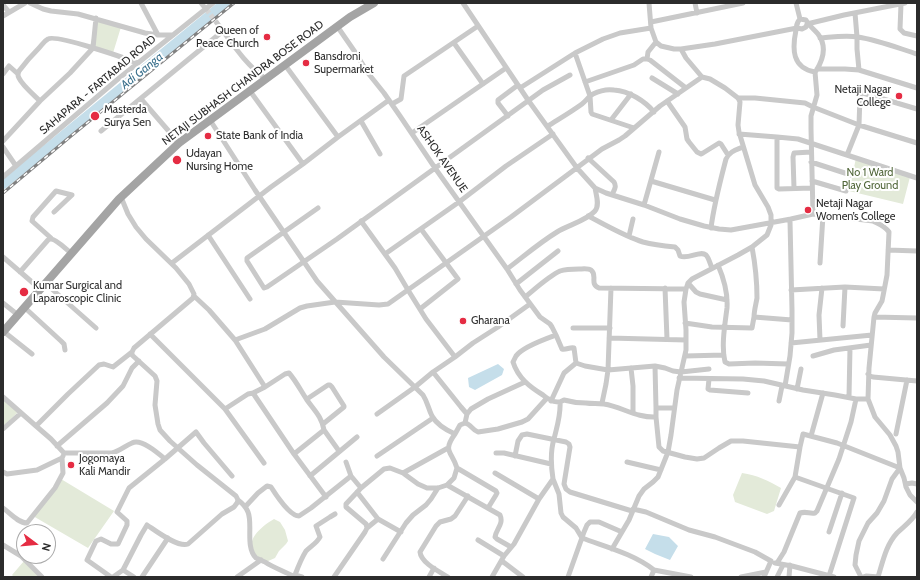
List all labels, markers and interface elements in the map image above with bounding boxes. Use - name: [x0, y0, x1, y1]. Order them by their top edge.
- street label: NETAJI SUBHASH CHANDRA BOSE ROAD: [160, 18, 326, 148]
- place label: Queen of Peace Church: [196, 24, 259, 50]
- marker: Queen of Peace Church: [262, 32, 272, 42]
- street label: SAHAPARA - FARTABAD ROAD: [37, 33, 159, 137]
- water label: Adi Ganga: [118, 50, 166, 92]
- place label: Bansdroni Supermarket: [314, 50, 374, 76]
- marker: Bansdroni Supermarket: [301, 58, 311, 68]
- place label: Netaji Nagar College: [835, 83, 891, 109]
- marker: Netaji Nagar College: [894, 91, 904, 101]
- place label: Masterda Surya Sen: [104, 103, 151, 129]
- marker: Masterda Surya Sen: [89, 110, 101, 122]
- street label: ASHOK AVENUE: [414, 123, 470, 195]
- place label: State Bank of India: [216, 129, 303, 143]
- marker: State Bank of India: [203, 131, 213, 141]
- place label: Udayan Nursing Home: [186, 147, 253, 173]
- marker: Udayan Nursing Home: [171, 154, 183, 166]
- park label: No 1 Ward Play Ground: [842, 166, 898, 192]
- place label: Netaji Nagar Women’s College: [816, 197, 895, 223]
- marker: Netaji Nagar Women’s College: [803, 205, 813, 215]
- place label: Kumar Surgical and Laparoscopic Clinic: [33, 279, 122, 305]
- marker: Kumar Surgical and Laparoscopic Clinic: [18, 286, 30, 298]
- place label: Gharana: [471, 314, 510, 328]
- marker: Gharana: [458, 316, 468, 326]
- place label: Jogomaya Kali Mandir: [79, 452, 130, 478]
- marker: Jogomaya Kali Mandir: [66, 460, 76, 470]
- north arrow: [16, 524, 56, 564]
- text: N: [39, 541, 54, 553]

